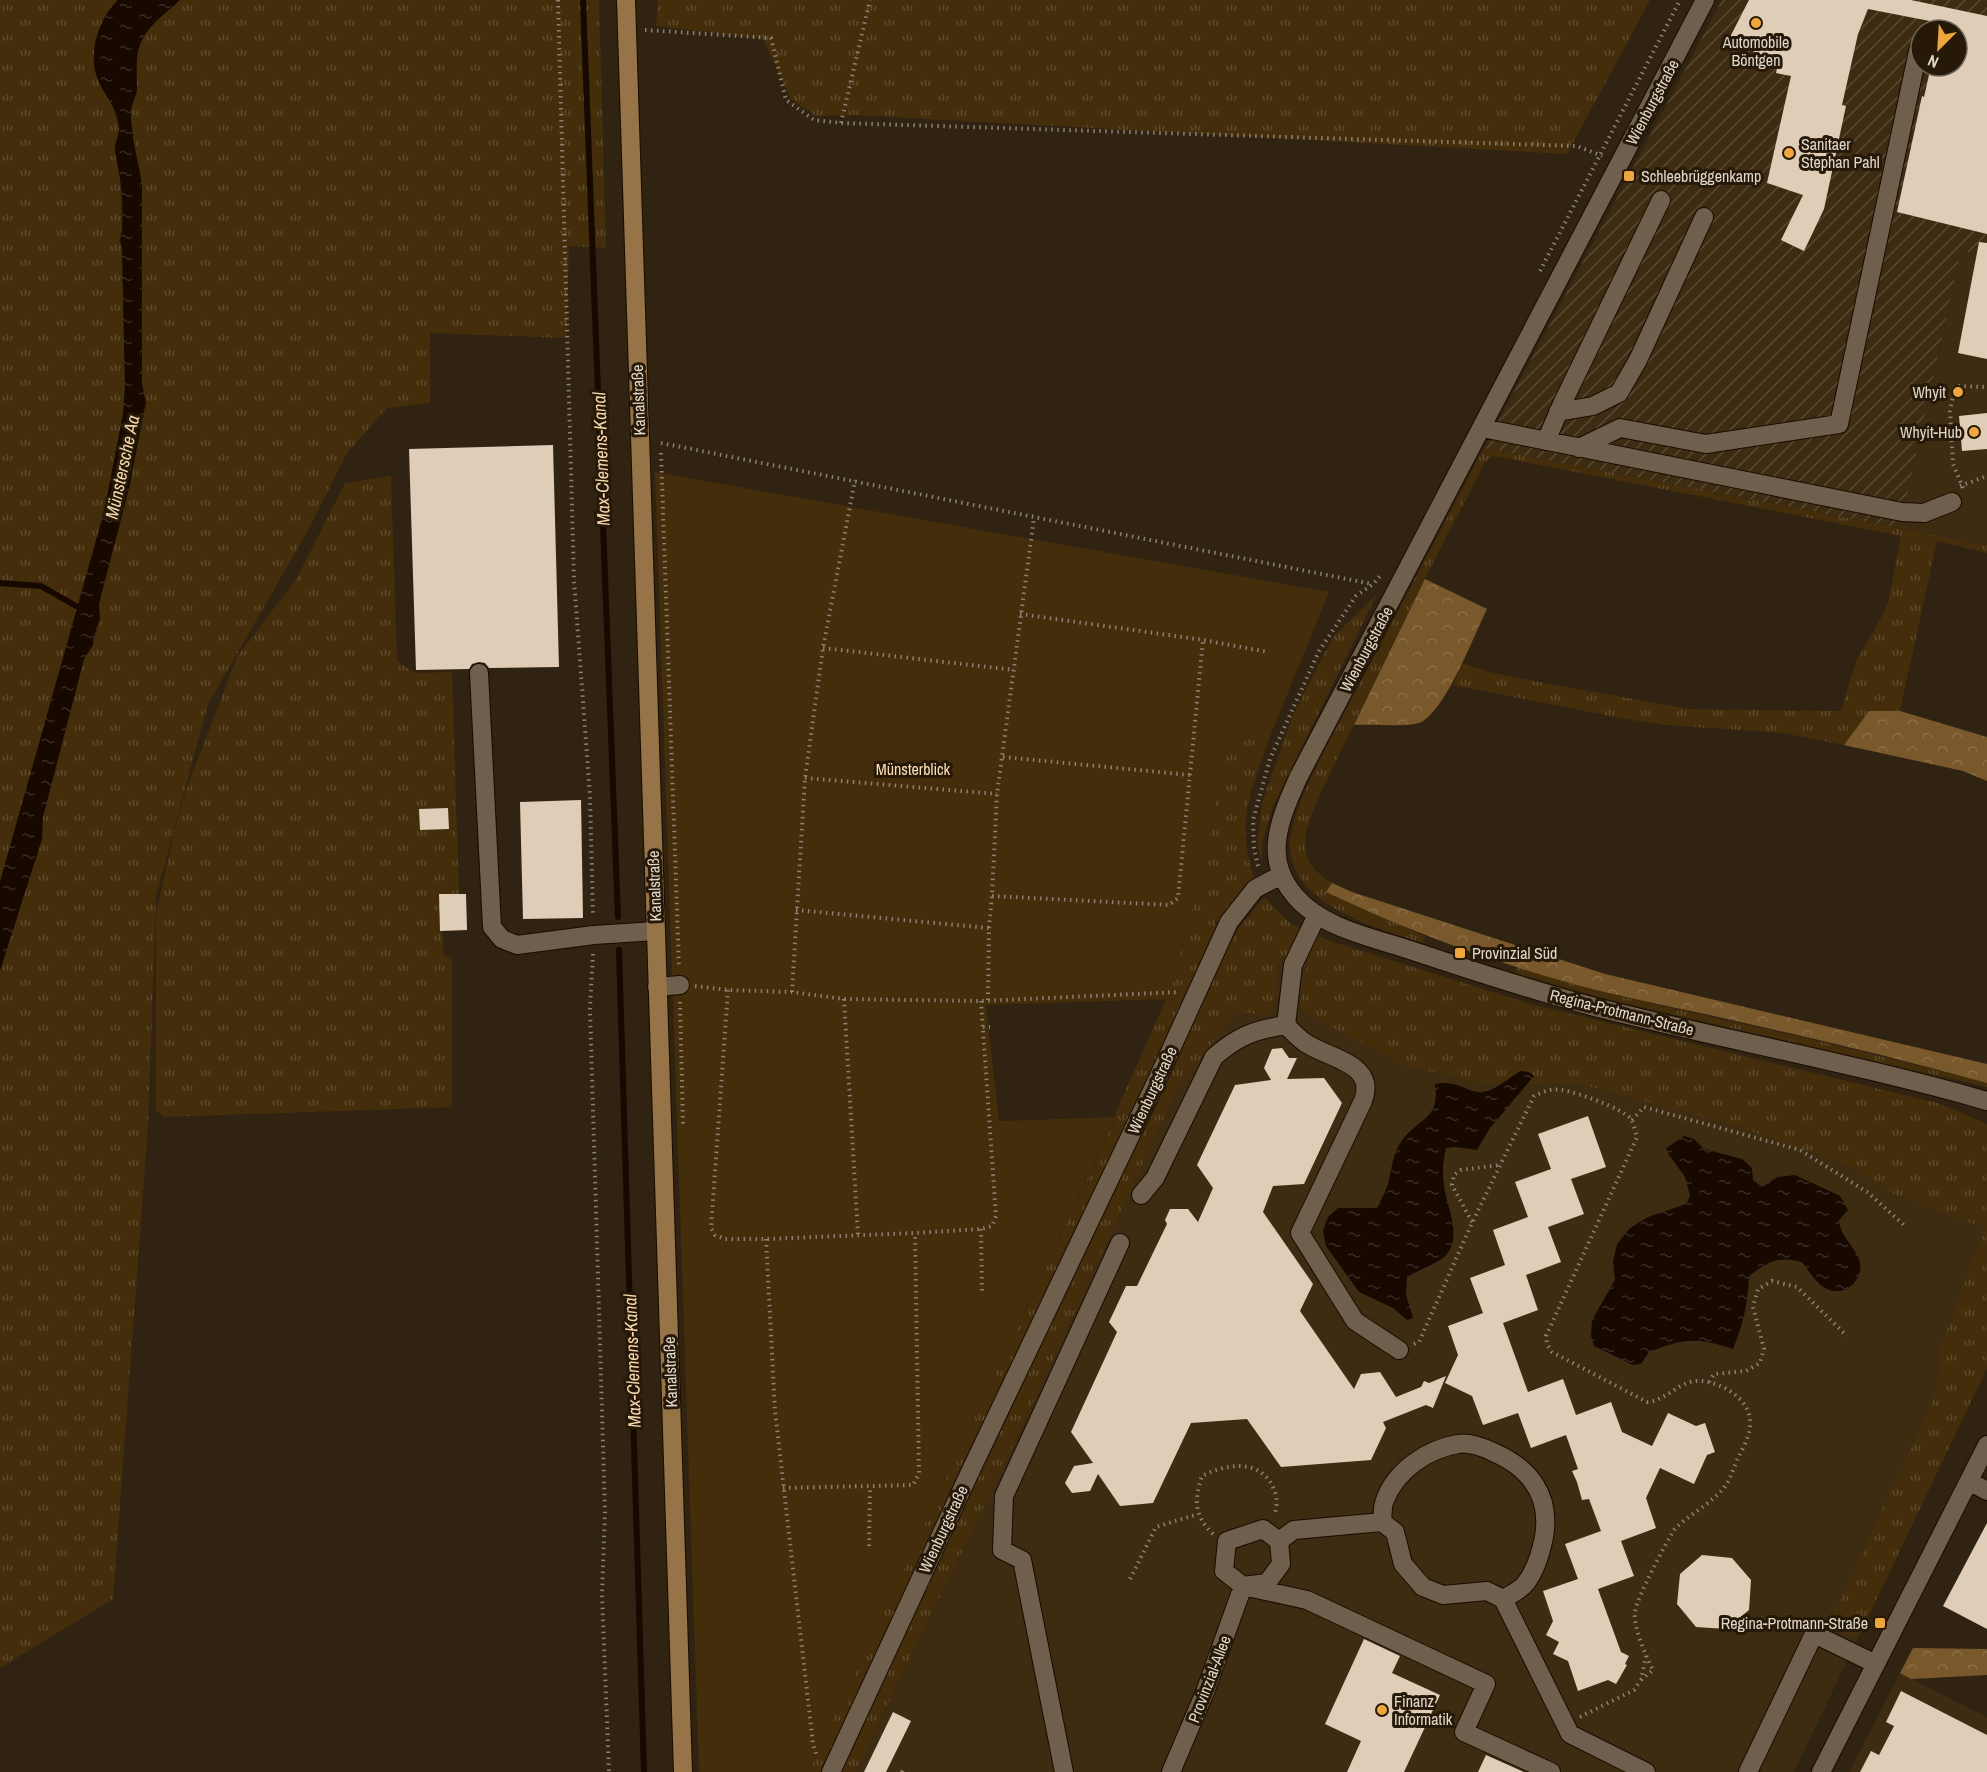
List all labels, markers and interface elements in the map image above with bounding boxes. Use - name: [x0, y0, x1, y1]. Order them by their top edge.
- marker: Automobile Böntgen: [1749, 16, 1763, 30]
- north arrow: [1909, 18, 1969, 78]
- place label: Automobile Böntgen: [1722, 31, 1789, 71]
- text: N: [1924, 50, 1942, 74]
- street label: Wienburgstraße: [1620, 55, 1684, 149]
- place label: Sanitaer Stephan Pahl: [1801, 133, 1880, 173]
- marker: Sanitaer Stephan Pahl: [1782, 146, 1796, 160]
- place label: Schleebrüggenkamp: [1641, 165, 1761, 187]
- marker: Schleebrüggenkamp: [1622, 169, 1636, 183]
- street label: Kanalstraße: [626, 364, 650, 436]
- place label: Whyit: [1912, 381, 1946, 403]
- marker: Whyit: [1951, 385, 1965, 399]
- water label: Max-Clemens-Kanal: [586, 391, 616, 526]
- water label: Münstersche Aa: [99, 413, 145, 521]
- place label: Whyit-Hub: [1900, 421, 1962, 443]
- marker: Whyit-Hub: [1967, 425, 1981, 439]
- street label: Wienburgstraße: [1334, 602, 1398, 696]
- park label: Münsterblick: [876, 758, 951, 780]
- street label: Kanalstraße: [642, 850, 666, 922]
- place label: Provinzial Süd: [1472, 942, 1557, 964]
- marker: Provinzial Süd: [1453, 946, 1467, 960]
- street label: Regina-Protmann-Straße: [1548, 984, 1696, 1040]
- street label: Wienburgstraße: [1122, 1043, 1182, 1137]
- water label: Max-Clemens-Kanal: [617, 1293, 647, 1428]
- street label: Kanalstraße: [658, 1336, 682, 1408]
- street label: Wienburgstraße: [913, 1482, 973, 1576]
- place label: Regina-Protmann-Straße: [1721, 1612, 1868, 1634]
- marker: Regina-Protmann-Straße: [1873, 1616, 1887, 1630]
- street label: Provinzial-Allee: [1182, 1632, 1236, 1726]
- place label: Finanz Informatik: [1394, 1690, 1453, 1730]
- marker: Finanz Informatik: [1375, 1703, 1389, 1717]

